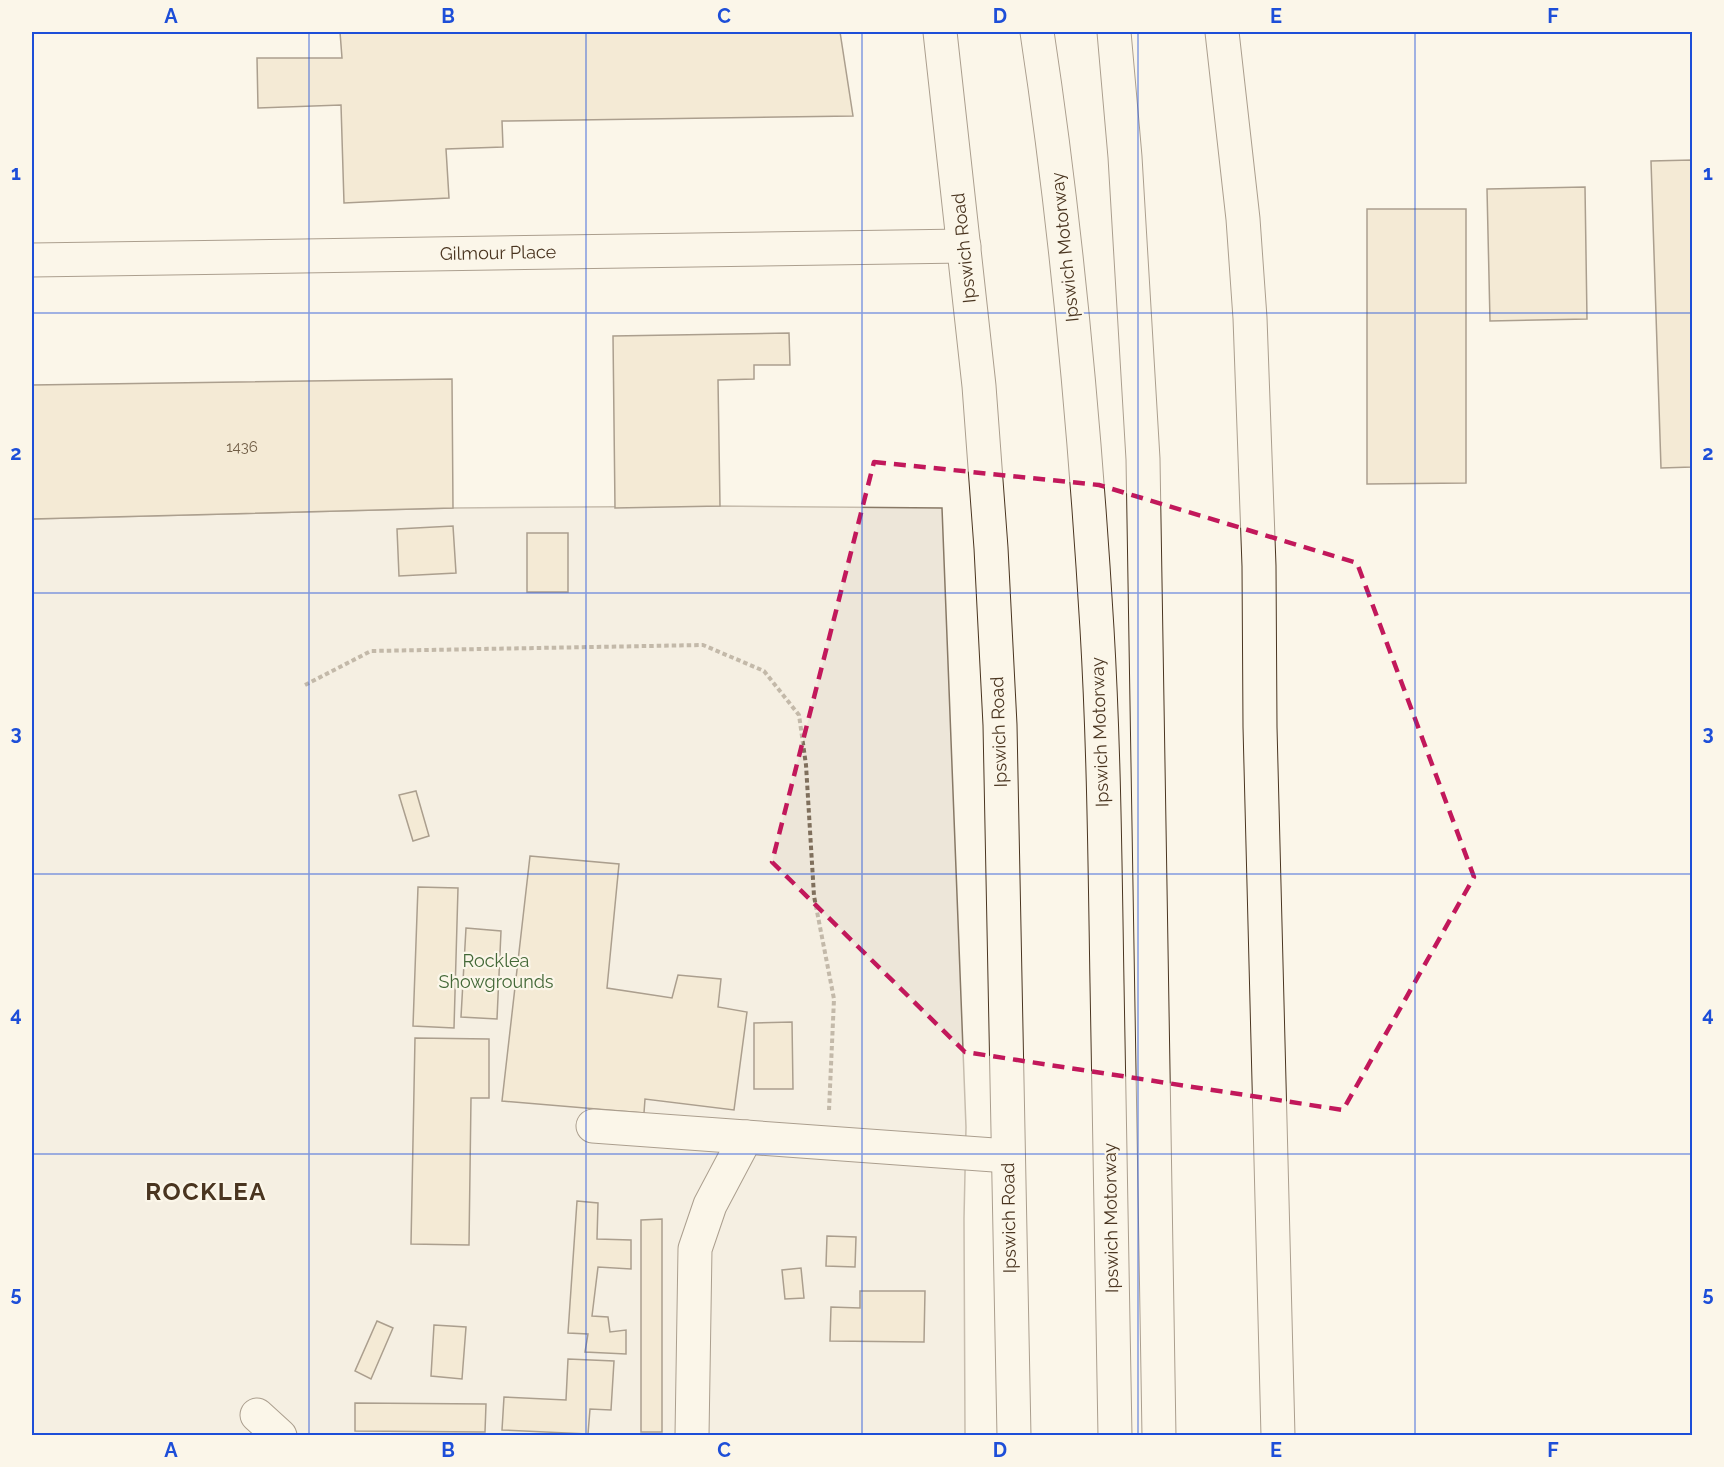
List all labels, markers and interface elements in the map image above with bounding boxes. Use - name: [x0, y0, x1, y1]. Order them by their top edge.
- text: A: [164, 4, 178, 28]
- text: B: [441, 4, 455, 28]
- text: C: [717, 4, 731, 28]
- text: D: [993, 4, 1007, 28]
- text: E: [1270, 4, 1282, 28]
- text: F: [1547, 4, 1559, 28]
- text: 1: [11, 161, 21, 185]
- text: 1: [1703, 161, 1713, 185]
- street label: Ipswich Motorway: [1046, 171, 1083, 323]
- street label: Ipswich Road: [947, 192, 980, 304]
- street label: Gilmour Place: [440, 241, 557, 264]
- house number: 1436: [226, 438, 258, 456]
- text: 2: [10, 441, 22, 465]
- text: 2: [1702, 441, 1714, 465]
- street label: Ipswich Motorway: [1086, 656, 1113, 808]
- street label: Ipswich Road: [986, 676, 1011, 788]
- text: 3: [10, 721, 22, 745]
- text: 3: [1702, 721, 1714, 745]
- park label: Rocklea Showgrounds: [438, 950, 554, 992]
- text: 4: [10, 1002, 22, 1026]
- text: 4: [1702, 1002, 1714, 1026]
- street label: Ipswich Motorway: [1099, 1142, 1122, 1293]
- street label: Ipswich Road: [997, 1162, 1020, 1274]
- district label: ROCKLEA: [145, 1177, 267, 1206]
- text: 5: [10, 1282, 22, 1306]
- text: 5: [1702, 1282, 1714, 1306]
- text: A: [164, 1438, 178, 1462]
- text: B: [441, 1438, 455, 1462]
- text: C: [717, 1438, 731, 1462]
- text: D: [993, 1438, 1007, 1462]
- text: E: [1270, 1438, 1282, 1462]
- text: F: [1547, 1438, 1559, 1462]

